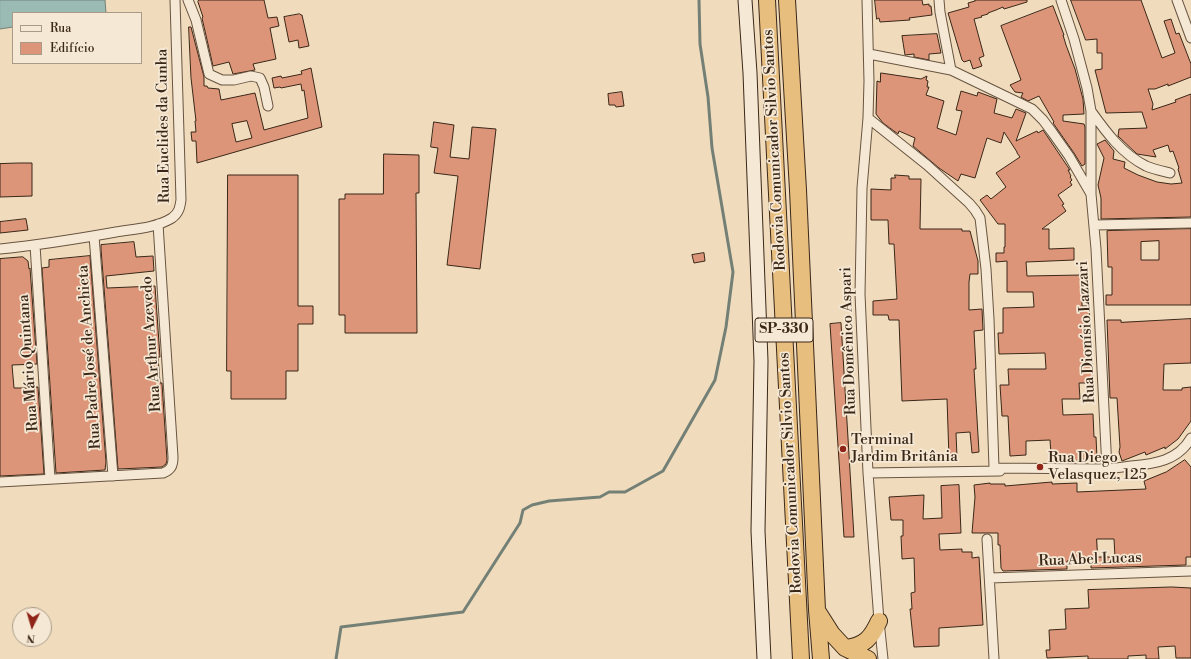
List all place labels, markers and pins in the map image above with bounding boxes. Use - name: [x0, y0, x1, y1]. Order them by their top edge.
- place label: Terminal Jardim Britânia: [851, 431, 958, 466]
- marker: Terminal Jardim Britânia: [838, 444, 848, 454]
- place label: Rua Diego Velasquez, 125: [1048, 449, 1147, 484]
- marker: Rua Diego Velasquez, 125: [1035, 462, 1045, 472]

